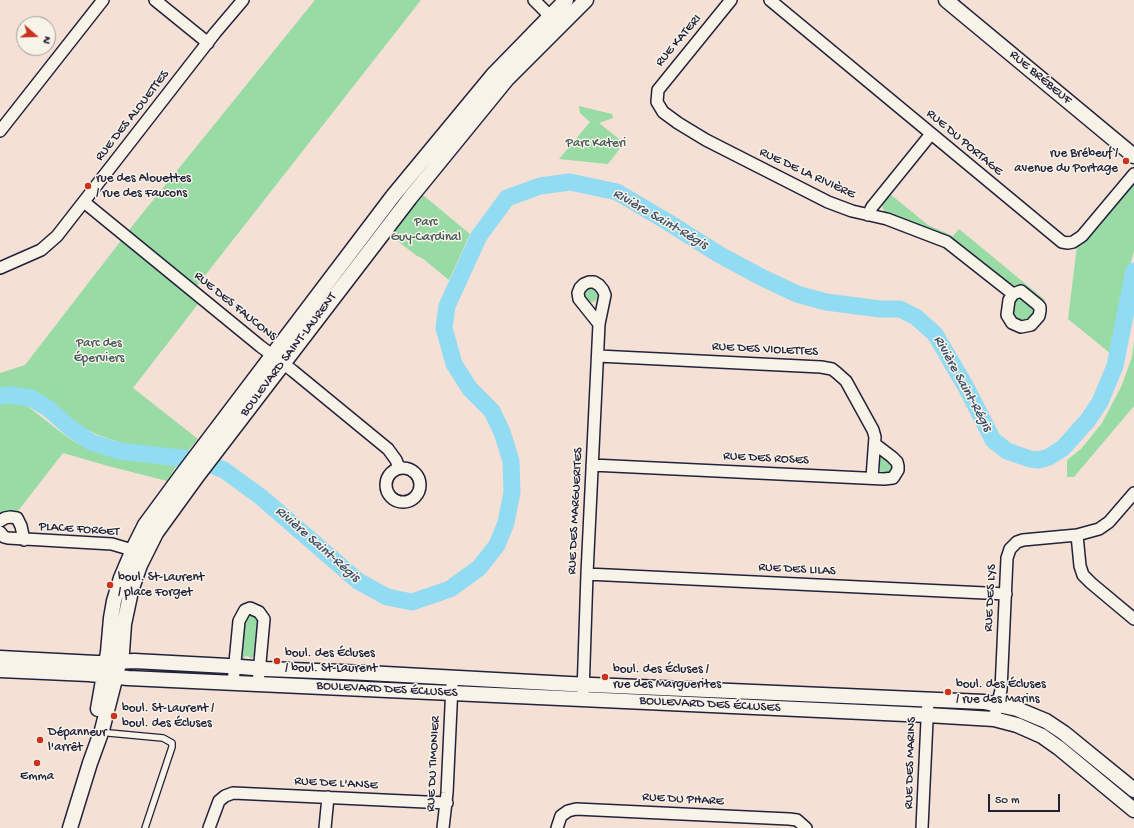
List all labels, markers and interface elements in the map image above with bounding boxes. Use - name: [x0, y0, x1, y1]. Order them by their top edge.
- street label: RUE KATERI: [653, 12, 705, 70]
- north arrow: [16, 16, 56, 56]
- text: N: [39, 34, 53, 45]
- street label: RUE BRÉBEUF: [1006, 48, 1074, 108]
- street label: RUE DES ALOUETTES: [93, 67, 173, 165]
- street label: RUE DU PORTAGE: [922, 106, 1006, 180]
- park label: Parc Kateri: [566, 136, 626, 152]
- street label: RUE DE LA RIVIÈRE: [757, 145, 857, 203]
- place label: rue Brébeuf / avenue du Portage: [1014, 146, 1118, 177]
- marker: rue Brébeuf / avenue du Portage: [1121, 156, 1131, 166]
- place label: rue des Alouettes / rue des Faucons: [96, 171, 191, 202]
- marker: rue des Alouettes / rue des Faucons: [83, 181, 93, 191]
- water label: Rivière Saint-Régis: [609, 186, 711, 254]
- park label: Parc Guy-Cardinal: [391, 215, 461, 246]
- street label: RUE DES FAUCONS: [190, 269, 280, 345]
- street label: BOULEVARD SAINT-LAURENT: [237, 290, 341, 420]
- water label: Rivière Saint-Régis: [929, 333, 995, 435]
- park label: Parc des Éperviers: [74, 336, 124, 367]
- street label: RUE DES VIOLETTES: [711, 339, 819, 361]
- street label: RUE DES MARGUERITES: [565, 447, 587, 575]
- street label: RUE DES ROSES: [723, 449, 809, 469]
- water label: Rivière Saint-Régis: [271, 504, 363, 586]
- street label: PLACE FORGET: [38, 519, 120, 541]
- street label: RUE DES LILAS: [758, 560, 836, 580]
- street label: RUE DES LYS: [981, 564, 1001, 632]
- place label: boul. St-Laurent / place Forget: [118, 570, 204, 601]
- marker: boul. St-Laurent / place Forget: [105, 580, 115, 590]
- place label: boul. des Écluses / boul. St-Laurent: [285, 646, 377, 677]
- marker: boul. des Écluses / boul. St-Laurent: [272, 656, 282, 666]
- place label: boul. des Écluses / rue des Marguerites: [613, 662, 721, 693]
- marker: boul. des Écluses / rue des Marguerites: [600, 672, 610, 682]
- place label: boul. des Écluses / rue des Marins: [956, 677, 1046, 708]
- street label: BOULEVARD DES ÉCLUSES: [316, 679, 458, 701]
- marker: boul. des Écluses / rue des Marins: [943, 687, 953, 697]
- street label: BOULEVARD DES ÉCLUSES: [639, 694, 781, 716]
- place label: boul. St-Laurent / boul. des Écluses: [122, 701, 214, 732]
- marker: boul. St-Laurent / boul. des Écluses: [109, 711, 119, 721]
- street label: RUE DU TIMONIER: [424, 716, 444, 812]
- street label: RUE DES MARINS: [902, 717, 920, 809]
- place label: Dépanneur l'arrêt: [48, 725, 107, 756]
- marker: Dépanneur l'arrêt: [35, 735, 45, 745]
- marker: Emma: [32, 758, 42, 768]
- place label: Emma: [20, 769, 54, 785]
- street label: RUE DE L'ANSE: [294, 774, 378, 794]
- scale bar: [990, 786, 1062, 812]
- street label: RUE DU PHARE: [642, 790, 724, 810]
- text: 50 m: [995, 794, 1020, 808]

